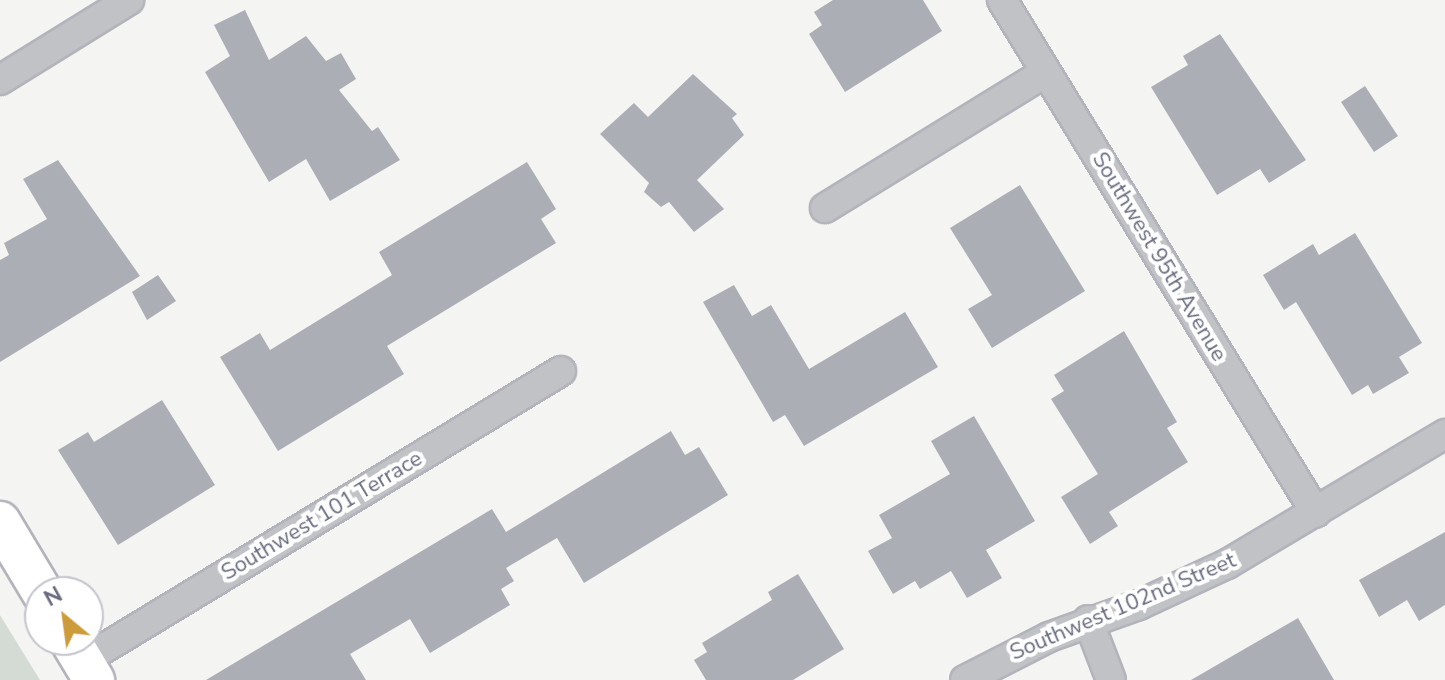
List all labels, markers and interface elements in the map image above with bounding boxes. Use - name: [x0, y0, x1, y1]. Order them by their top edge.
- street label: Southwest 95th Avenue: [1086, 148, 1232, 366]
- street label: Southwest 101 Terrace: [217, 446, 427, 586]
- street label: Southwest 102nd Street: [1006, 547, 1240, 667]
- north arrow: [24, 576, 104, 656]
- text: N: [39, 580, 68, 614]

